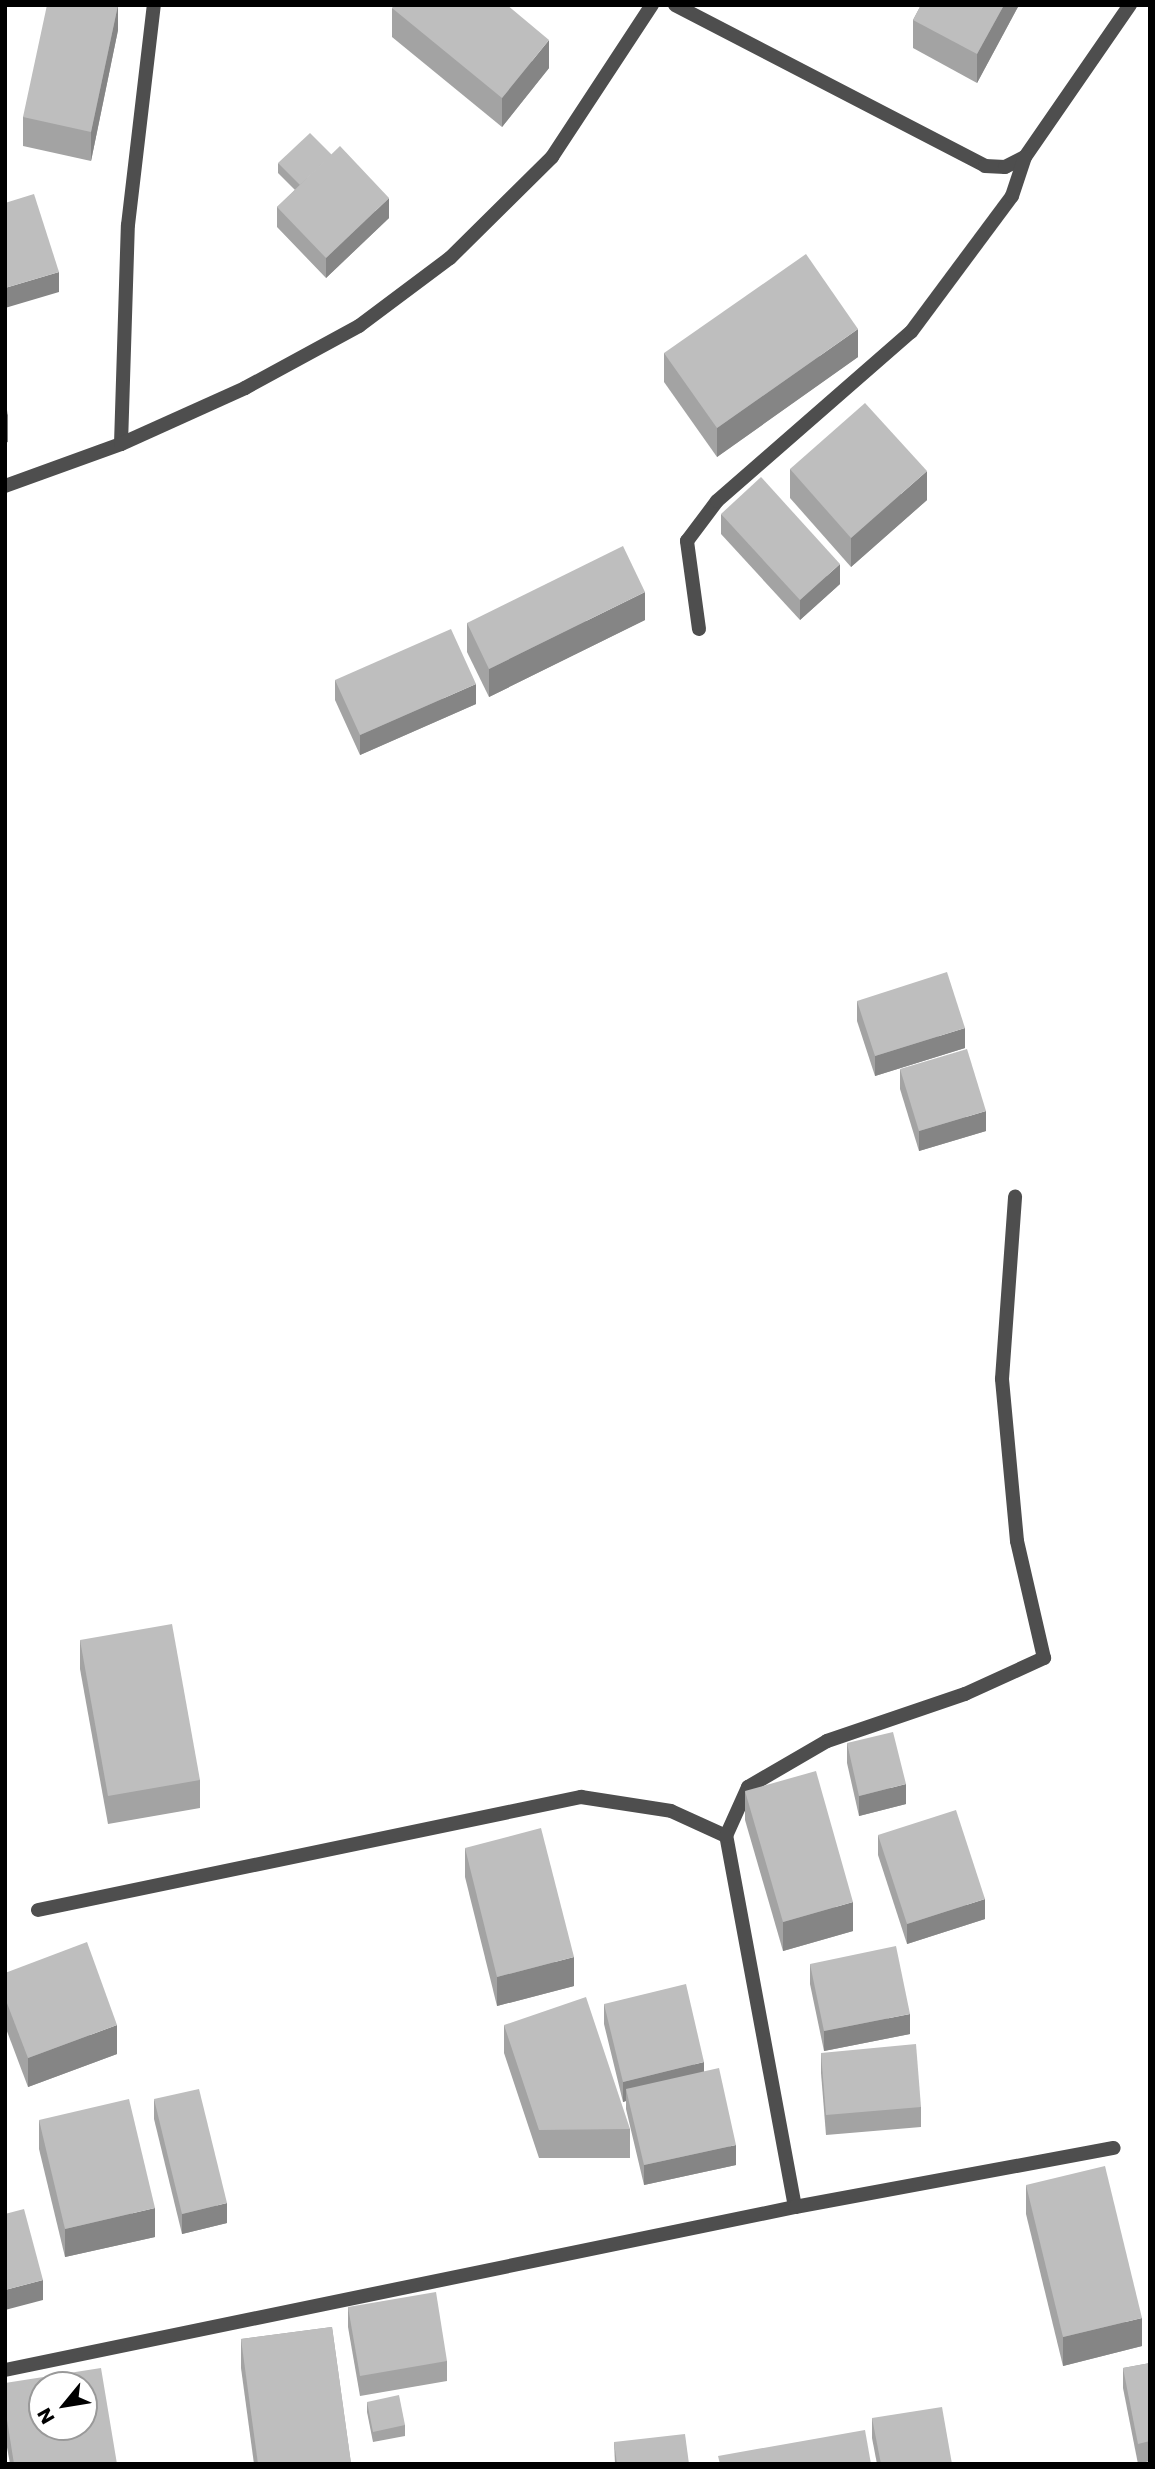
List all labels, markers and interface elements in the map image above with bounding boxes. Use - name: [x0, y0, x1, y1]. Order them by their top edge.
- north arrow: [28, 2371, 98, 2441]
- text: N: [31, 2403, 61, 2429]

